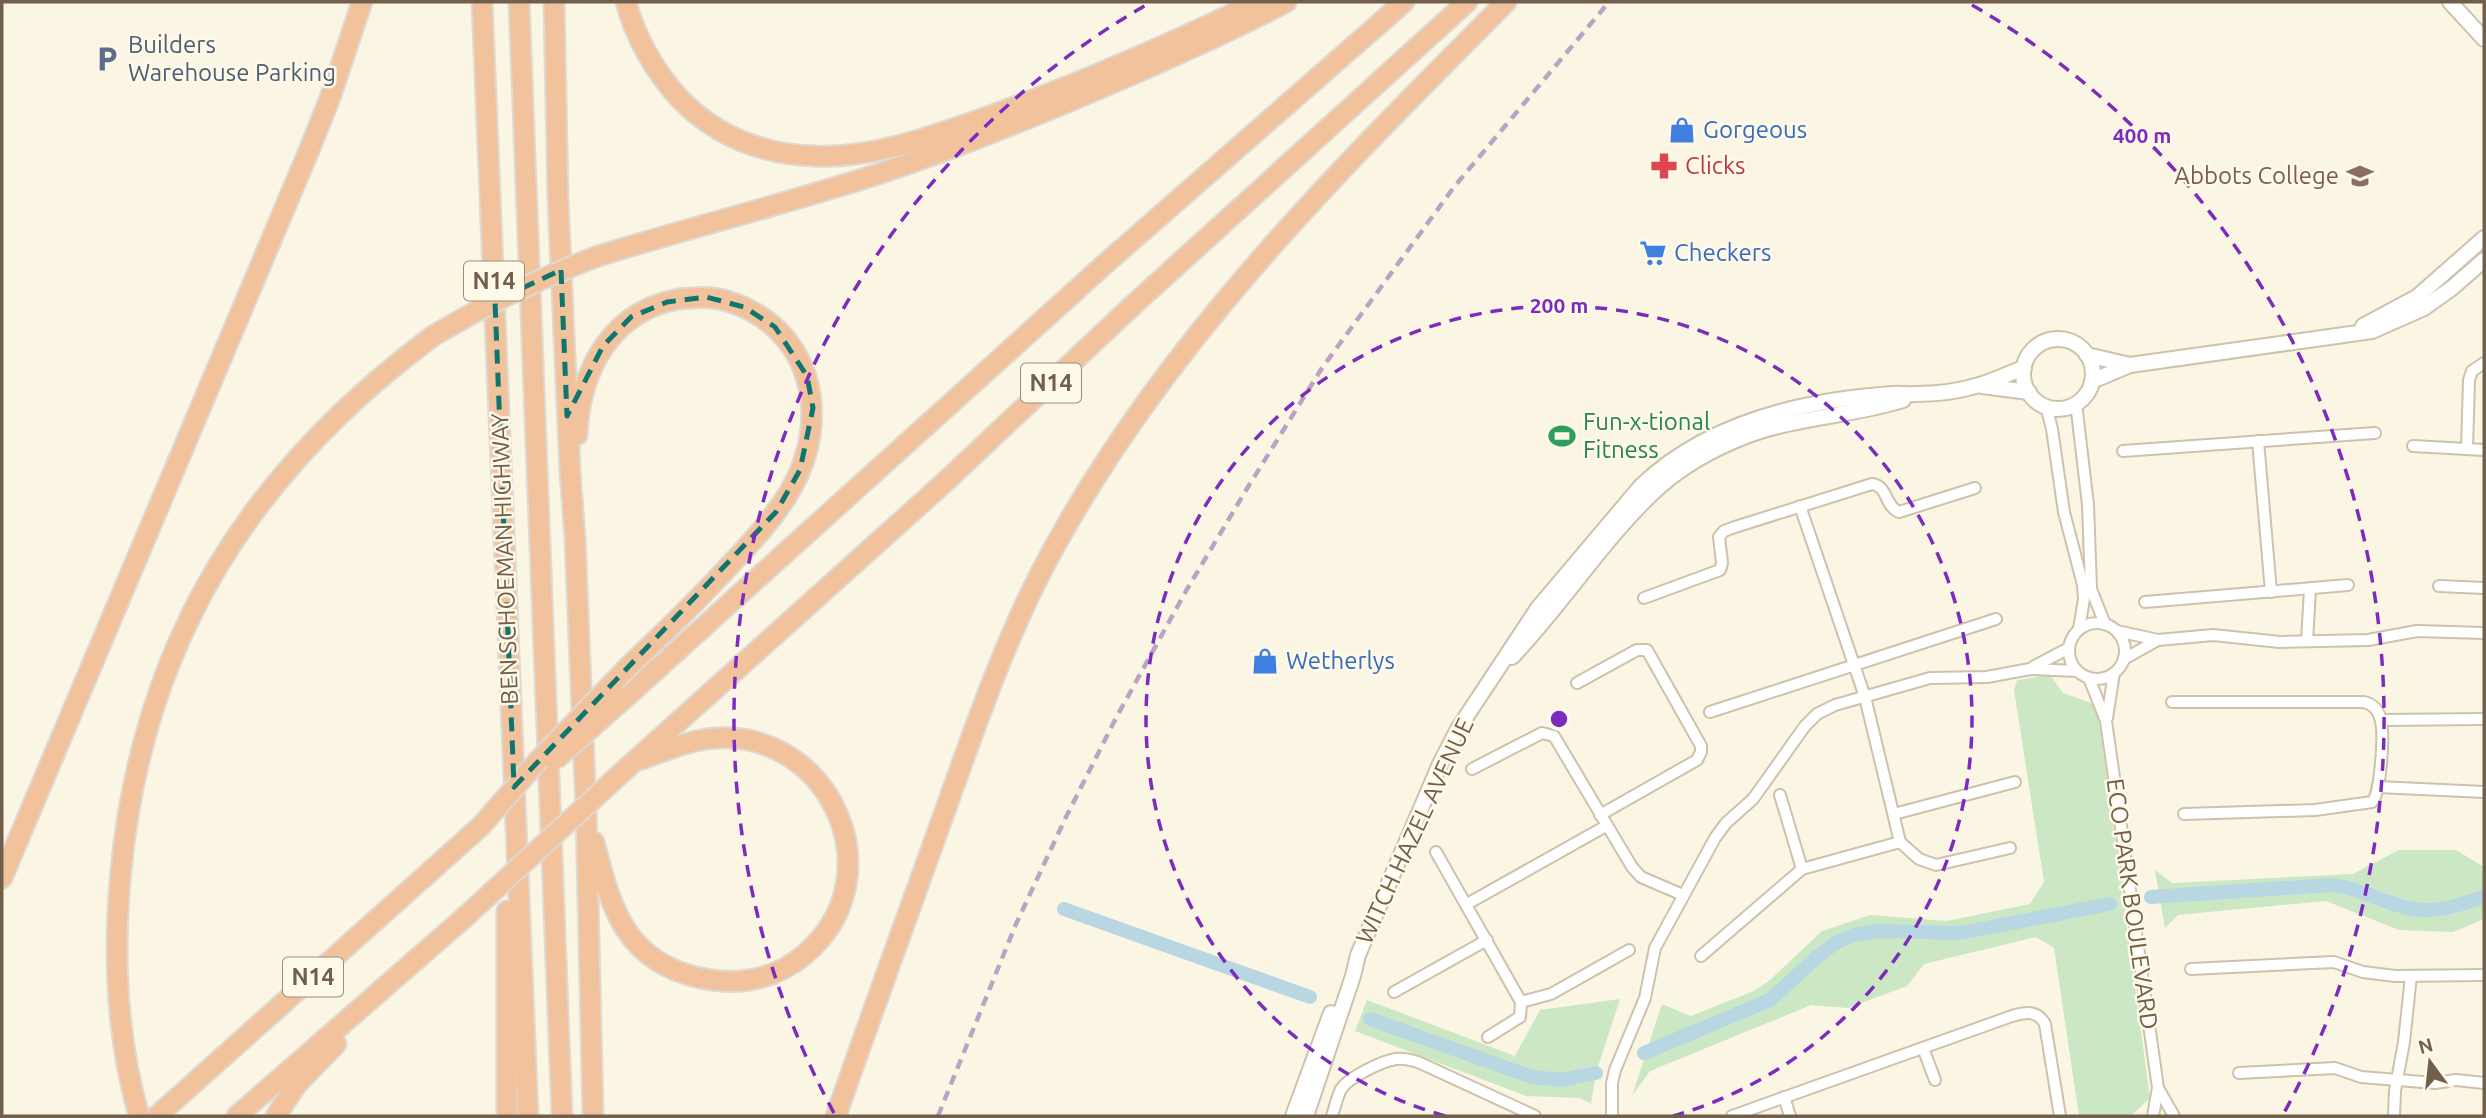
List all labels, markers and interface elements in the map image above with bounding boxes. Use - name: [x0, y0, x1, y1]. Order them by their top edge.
- place label: Builders Warehouse Parking: [128, 31, 336, 86]
- parking icon: Builders Warehouse Parking: [92, 44, 122, 74]
- shop icon: Gorgeous: [1667, 115, 1697, 145]
- place label: Gorgeous: [1703, 116, 1807, 143]
- text: 400 m: [2113, 123, 2171, 147]
- pharmacy icon: Clicks: [1649, 151, 1679, 181]
- place label: Clicks: [1685, 152, 1746, 179]
- school or university icon: Abbots College: [2345, 161, 2375, 191]
- place label: Abbots College: [2174, 162, 2339, 189]
- supermarket icon: Checkers: [1638, 238, 1668, 268]
- place label: Checkers: [1674, 239, 1771, 266]
- road number: N14: [464, 262, 524, 300]
- text: 200 m: [1530, 293, 1588, 317]
- road number: N14: [1021, 364, 1081, 402]
- place label: Fun-x-tional Fitness: [1583, 408, 1710, 463]
- street label: BEN SCHOEMAN HIGHWAY: [486, 413, 523, 705]
- sports icon: Fun-x-tional Fitness: [1547, 421, 1577, 451]
- shop icon: Wetherlys: [1250, 646, 1280, 676]
- place label: Wetherlys: [1286, 647, 1395, 674]
- centre of rings: [1547, 707, 1571, 731]
- street label: WITCH HAZEL AVENUE: [1350, 714, 1479, 948]
- street label: ECO PARK BOULEVARD: [2102, 777, 2163, 1031]
- road number: N14: [283, 958, 343, 996]
- north arrow: [2395, 1027, 2465, 1097]
- text: N: [2416, 1033, 2435, 1058]

